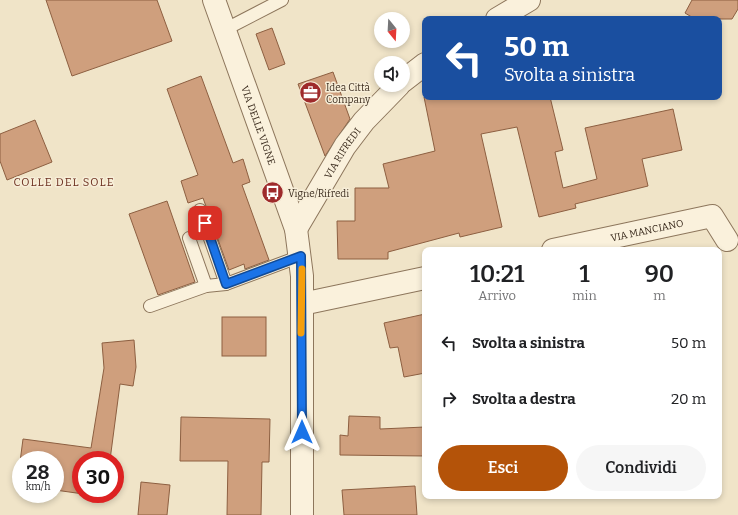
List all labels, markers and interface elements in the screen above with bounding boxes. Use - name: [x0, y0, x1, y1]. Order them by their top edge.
- north arrow: [374, 12, 410, 48]
- map controls: [374, 12, 410, 92]
- text: 50 m: [504, 30, 569, 63]
- icon: left: [438, 32, 490, 84]
- button: sound: [374, 56, 410, 92]
- text: Svolta a sinistra: [504, 64, 635, 86]
- office icon: Idea Città Company: [298, 80, 324, 106]
- place label: Idea Città Company: [326, 82, 371, 106]
- street label: VIA DELLE VIGNE: [238, 84, 278, 167]
- street label: VIA RIFREDI: [322, 125, 364, 181]
- district label: COLLE DEL SOLE: [14, 176, 114, 189]
- bus stop icon: Vigne/Rifredi: [259, 180, 285, 206]
- place label: Vigne/Rifredi: [288, 188, 349, 200]
- pin: [188, 206, 222, 240]
- icon: arrive: [194, 212, 216, 234]
- street label: VIA MANCIANO: [610, 217, 685, 245]
- text: 10:21: [470, 260, 524, 288]
- text: 1: [579, 260, 590, 288]
- text: 90: [645, 260, 674, 288]
- text: Arrivo: [478, 288, 516, 303]
- text: min: [572, 288, 597, 303]
- text: m: [653, 288, 666, 303]
- icon: left: [438, 332, 460, 354]
- text: Svolta a sinistra: [472, 334, 585, 352]
- text: 50 m: [671, 334, 706, 352]
- icon: right: [438, 388, 460, 410]
- text: Svolta a destra: [472, 390, 576, 408]
- text: 20 m: [671, 390, 706, 408]
- position arrow: [281, 411, 323, 453]
- button: Esci: [438, 445, 568, 491]
- button: Condividi: [576, 445, 706, 491]
- speed limit sign: 30: [72, 451, 124, 503]
- text: 28: [26, 460, 50, 484]
- text: km/h: [26, 481, 50, 493]

